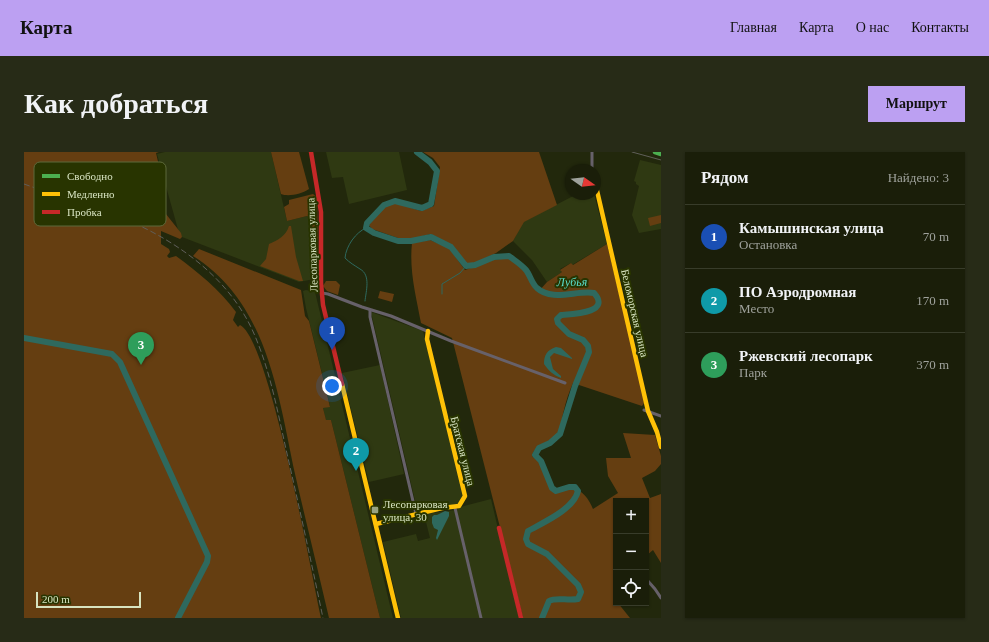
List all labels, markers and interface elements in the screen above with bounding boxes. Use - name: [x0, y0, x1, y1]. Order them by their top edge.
- text: Карта: [20, 17, 72, 38]
- text: Главная: [730, 20, 777, 35]
- text: Карта: [799, 20, 834, 35]
- text: О нас: [856, 20, 889, 35]
- text: Контакты: [911, 20, 969, 35]
- button: Маршрут: [868, 86, 965, 122]
- text: Как добраться: [24, 88, 208, 119]
- legend: [34, 162, 166, 226]
- north arrow: [565, 164, 601, 200]
- text: Рядом: [701, 168, 749, 187]
- text: Свободно: [67, 170, 113, 182]
- text: Найдено: 3: [888, 170, 949, 185]
- text: Медленно: [67, 188, 115, 200]
- street label: Лесопарковая улица: [304, 198, 320, 292]
- text: Пробка: [67, 206, 102, 218]
- text: Камышинская улица: [739, 220, 884, 236]
- text: 1: [711, 229, 717, 244]
- text: 70 m: [923, 229, 949, 244]
- text: Остановка: [739, 237, 797, 252]
- street label: Беломорская улица: [619, 268, 651, 358]
- water label: Лубья: [556, 275, 588, 289]
- text: ПО Аэродромная: [739, 284, 856, 300]
- text: 2: [711, 293, 717, 308]
- text: 170 m: [916, 293, 949, 308]
- text: Место: [739, 301, 774, 316]
- pin: 1: [319, 317, 345, 350]
- pin: 3: [128, 332, 154, 365]
- text: Ржевский лесопарк: [739, 348, 873, 364]
- text: 3: [711, 357, 717, 372]
- text: 370 m: [916, 357, 949, 372]
- text: Парк: [739, 365, 767, 380]
- your location: [322, 376, 342, 396]
- street label: Братская улица: [449, 415, 477, 487]
- pin: 2: [343, 438, 369, 471]
- place label: Лесопарковая улица, 30: [383, 498, 447, 523]
- map controls: [613, 498, 649, 606]
- button: +: [613, 498, 649, 534]
- marker: Лесопарковая улица, 30: [370, 505, 380, 515]
- button: −: [613, 534, 649, 570]
- button: locate: [613, 570, 649, 606]
- scale bar: [36, 590, 141, 609]
- text: 200 m: [42, 593, 70, 605]

